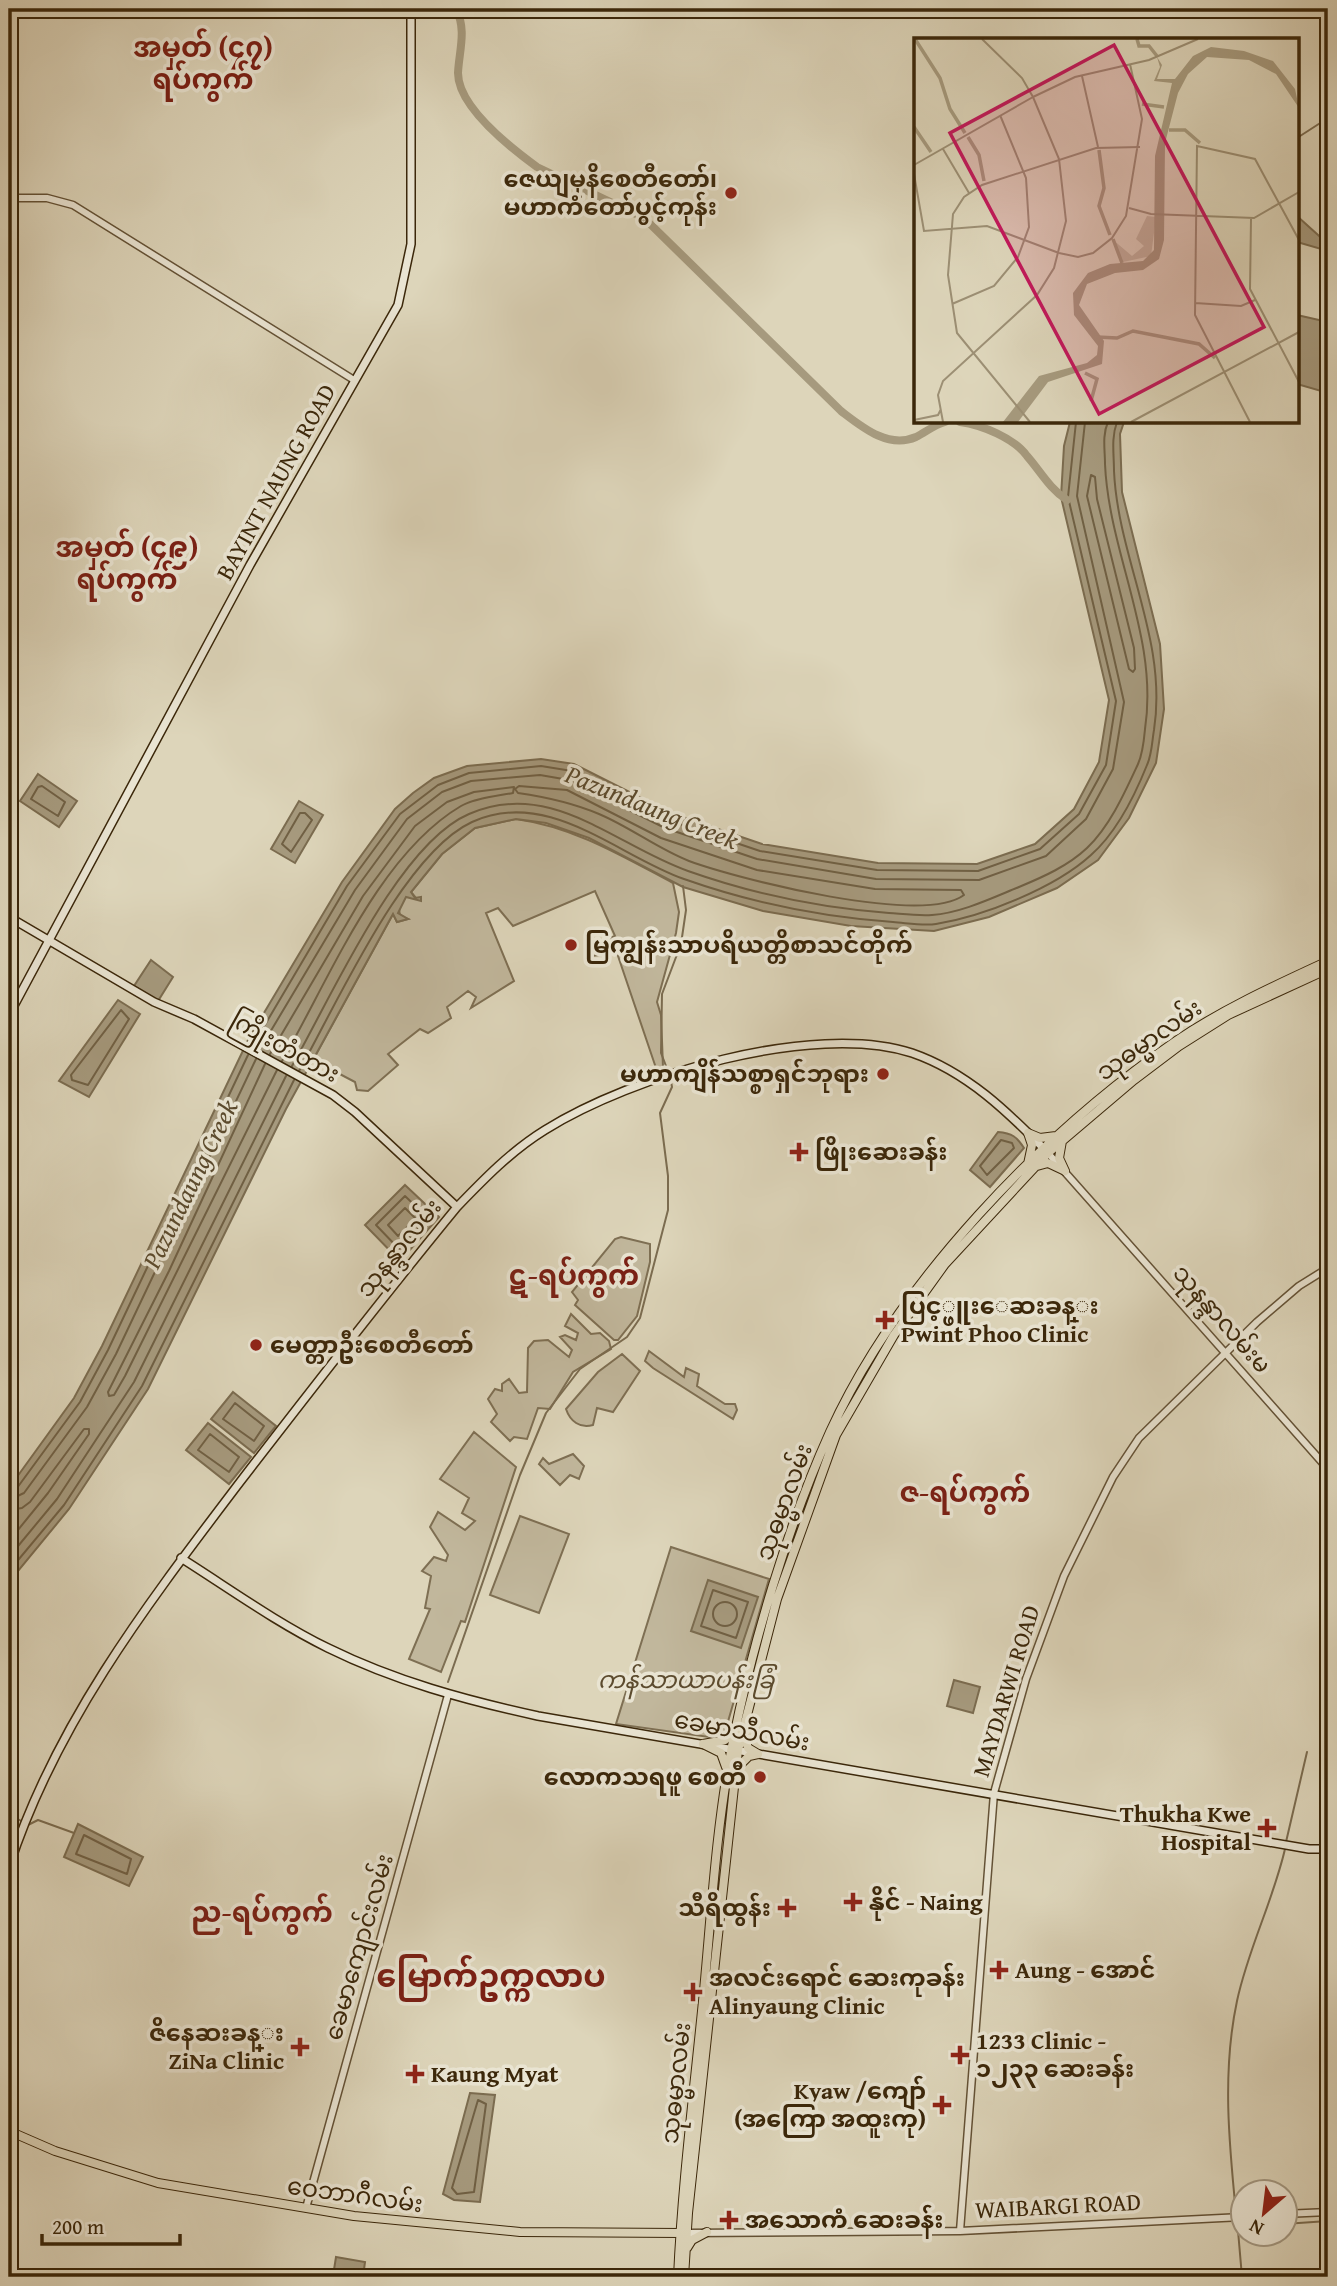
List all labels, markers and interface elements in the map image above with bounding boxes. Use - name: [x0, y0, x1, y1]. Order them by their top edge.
- district label: အမှတ် (၄၇) ရပ်ကွက်: [133, 26, 273, 102]
- inset map: [914, 38, 1298, 424]
- place label: ဇေယျမုနိစေတီတော်၊ မဟာကံတော်ပွင့်ကုန်း: [503, 161, 717, 226]
- marker: ဇေယျမုနိစေတီတော်၊ မဟာကံတော်ပွင့်ကုန်း: [723, 185, 739, 201]
- street label: BAYINT NAUNG ROAD: [207, 377, 344, 586]
- district label: အမှတ် (၄၉) ရပ်ကွက်: [56, 526, 198, 602]
- water label: Pazundaung Creek: [559, 754, 745, 859]
- place label: မြကျွန်းသာပရိယတ္တိစာသင်တိုက်: [585, 927, 913, 966]
- marker: မြကျွန်းသာပရိယတ္တိစာသင်တိုက်: [563, 937, 579, 953]
- street label: သုဓမ္မာလမ်း: [1089, 990, 1210, 1091]
- street label: ကြိုးတံတား: [223, 1002, 346, 1093]
- place label: မဟာကျိန်သစ္စာရှင်ဘုရား: [620, 1056, 869, 1094]
- marker: မဟာကျိန်သစ္စာရှင်ဘုရား: [875, 1066, 891, 1082]
- water label: Pazundaung Creek: [131, 1093, 247, 1276]
- place label: ဖြိုးဆေးခန်း: [815, 1134, 947, 1171]
- marker: ဖြိုးဆေးခန်း: [789, 1142, 809, 1162]
- street label: သုနန္ဒာလမ်း: [348, 1191, 451, 1306]
- district label: ဋ-ရပ်ကွက်: [509, 1254, 639, 1298]
- street label: သုနန္ဒာလမ်းမ: [1163, 1256, 1280, 1383]
- place label: ပြင့္ဖူးေဆးခန္း Pwint Phoo Clinic: [901, 1288, 1099, 1351]
- marker: ပြင့္ဖူးေဆးခန္း Pwint Phoo Clinic: [875, 1310, 895, 1330]
- place label: မေတ္တာဦးစေတီတော်: [270, 1327, 474, 1364]
- marker: မေတ္တာဦးစေတီတော်: [248, 1337, 264, 1353]
- street label: သုဓမ္မာလမ်း: [746, 1439, 823, 1566]
- district label: ဇ-ရပ်ကွက်: [900, 1471, 1030, 1515]
- street label: MAYDARWI ROAD: [963, 1601, 1048, 1781]
- park label: ကန်သာယာပန်းခြံ: [598, 1662, 779, 1700]
- street label: ခေမာသီလမ်း: [672, 1701, 812, 1760]
- place label: လောကသရဖူ စေတီ: [544, 1759, 746, 1796]
- marker: လောကသရဖူ စေတီ: [752, 1769, 768, 1785]
- place label: Thukha Kwe Hospital: [1120, 1796, 1252, 1859]
- marker: Thukha Kwe Hospital: [1257, 1818, 1277, 1838]
- street label: ခေမာကျောင်းလမ်း: [315, 1849, 404, 2045]
- place label: နိုင် - Naing: [869, 1884, 983, 1921]
- place label: သီရိထွန်း: [678, 1890, 771, 1927]
- district label: ည-ရပ်ကွက်: [191, 1891, 333, 1935]
- marker: နိုင် - Naing: [843, 1892, 863, 1912]
- marker: သီရိထွန်း: [777, 1898, 797, 1918]
- district label: မြောက်‌ဥက္ကလာပ: [376, 1952, 606, 2002]
- place label: Aung - အောင်: [1015, 1952, 1155, 1987]
- place label: အလင်းရောင် ဆေးကုခန်း Alinyaung Clinic: [709, 1960, 965, 2023]
- marker: Aung - အောင်: [989, 1960, 1009, 1980]
- marker: အလင်းရောင် ဆေးကုခန်း Alinyaung Clinic: [683, 1982, 703, 2002]
- place label: ဇိနေဆးခန္း ZiNa Clinic: [149, 2015, 284, 2078]
- street label: သုဓမ္မာလမ်း: [652, 2020, 702, 2146]
- place label: 1233 Clinic - ၁၂၃၃ ဆေးခန်း: [976, 2023, 1134, 2088]
- marker: ဇိနေဆးခန္း ZiNa Clinic: [290, 2037, 310, 2057]
- marker: 1233 Clinic - ၁၂၃၃ ဆေးခန်း: [950, 2045, 970, 2065]
- place label: Kaung Myat: [431, 2056, 558, 2091]
- marker: Kaung Myat: [405, 2064, 425, 2084]
- place label: Kyaw /ကျော် (အကြော အထူးကု): [734, 2073, 926, 2138]
- marker: Kyaw /ကျော် (အကြော အထူးကု): [932, 2095, 952, 2115]
- street label: ဝေဘာဂီလမ်း: [285, 2168, 425, 2221]
- north arrow: [1228, 2178, 1298, 2248]
- street label: WAIBARGI ROAD: [974, 2184, 1142, 2227]
- scale bar: [42, 2202, 180, 2246]
- place label: အသောကံ ဆေးခန်း: [745, 2202, 943, 2239]
- marker: အသောကံ ဆေးခန်း: [719, 2210, 739, 2230]
- text: 200 m: [52, 2211, 104, 2242]
- text: N: [1244, 2213, 1268, 2243]

